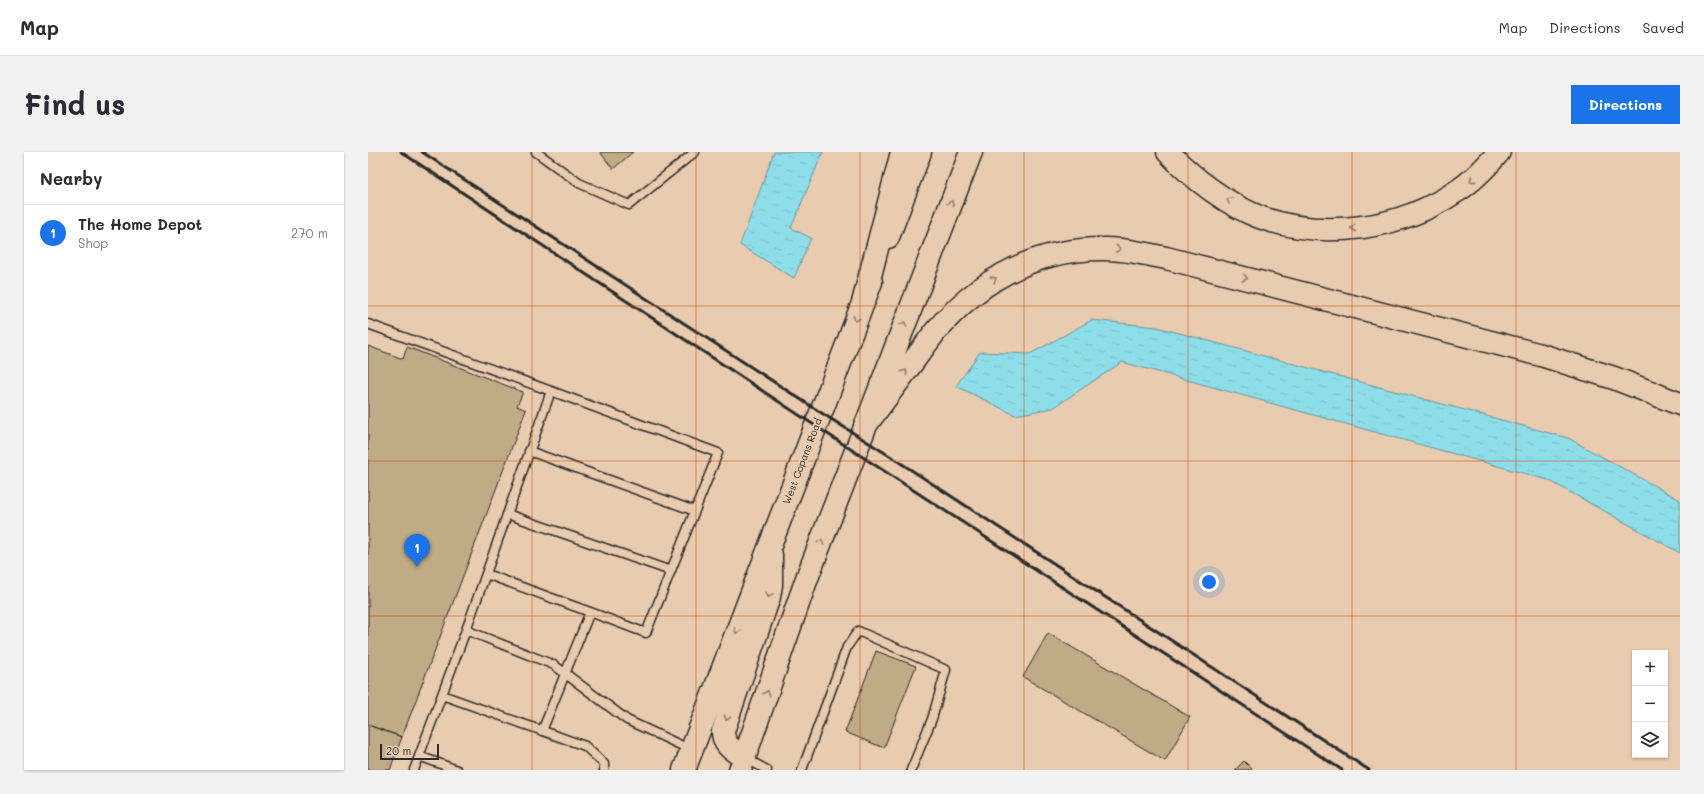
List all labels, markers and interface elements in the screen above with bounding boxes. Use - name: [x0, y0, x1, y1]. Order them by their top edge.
- text: Map: [20, 15, 59, 40]
- text: Map: [1499, 18, 1527, 37]
- text: Directions: [1549, 18, 1620, 37]
- text: Saved: [1642, 18, 1684, 37]
- button: Directions: [1571, 85, 1680, 124]
- text: Find us: [24, 86, 125, 122]
- text: Nearby: [40, 167, 102, 189]
- one-way arrow: [1469, 175, 1476, 182]
- one-way arrow: [1226, 198, 1233, 205]
- one-way arrow: [947, 200, 955, 207]
- text: The Home Depot: [78, 214, 202, 234]
- one-way arrow: [1350, 223, 1356, 232]
- text: 1: [50, 224, 56, 241]
- text: 270 m: [291, 224, 328, 241]
- text: Shop: [78, 234, 108, 251]
- one-way arrow: [1115, 245, 1121, 254]
- one-way arrow: [1242, 274, 1248, 282]
- one-way arrow: [990, 276, 997, 284]
- one-way arrow: [853, 316, 861, 323]
- one-way arrow: [900, 321, 908, 328]
- one-way arrow: [900, 369, 907, 376]
- street label: West Copans Road: [779, 416, 825, 506]
- pin: 1: [404, 534, 430, 567]
- one-way arrow: [816, 538, 824, 545]
- your location: [1199, 572, 1219, 592]
- one-way arrow: [766, 591, 774, 598]
- one-way arrow: [734, 627, 742, 634]
- map controls: [1632, 650, 1668, 758]
- button: +: [1632, 650, 1668, 686]
- button: −: [1632, 686, 1668, 722]
- one-way arrow: [762, 690, 771, 697]
- one-way arrow: [724, 714, 732, 721]
- button: layers: [1632, 722, 1668, 758]
- scale bar: [380, 742, 439, 761]
- text: 20 m: [386, 743, 411, 758]

